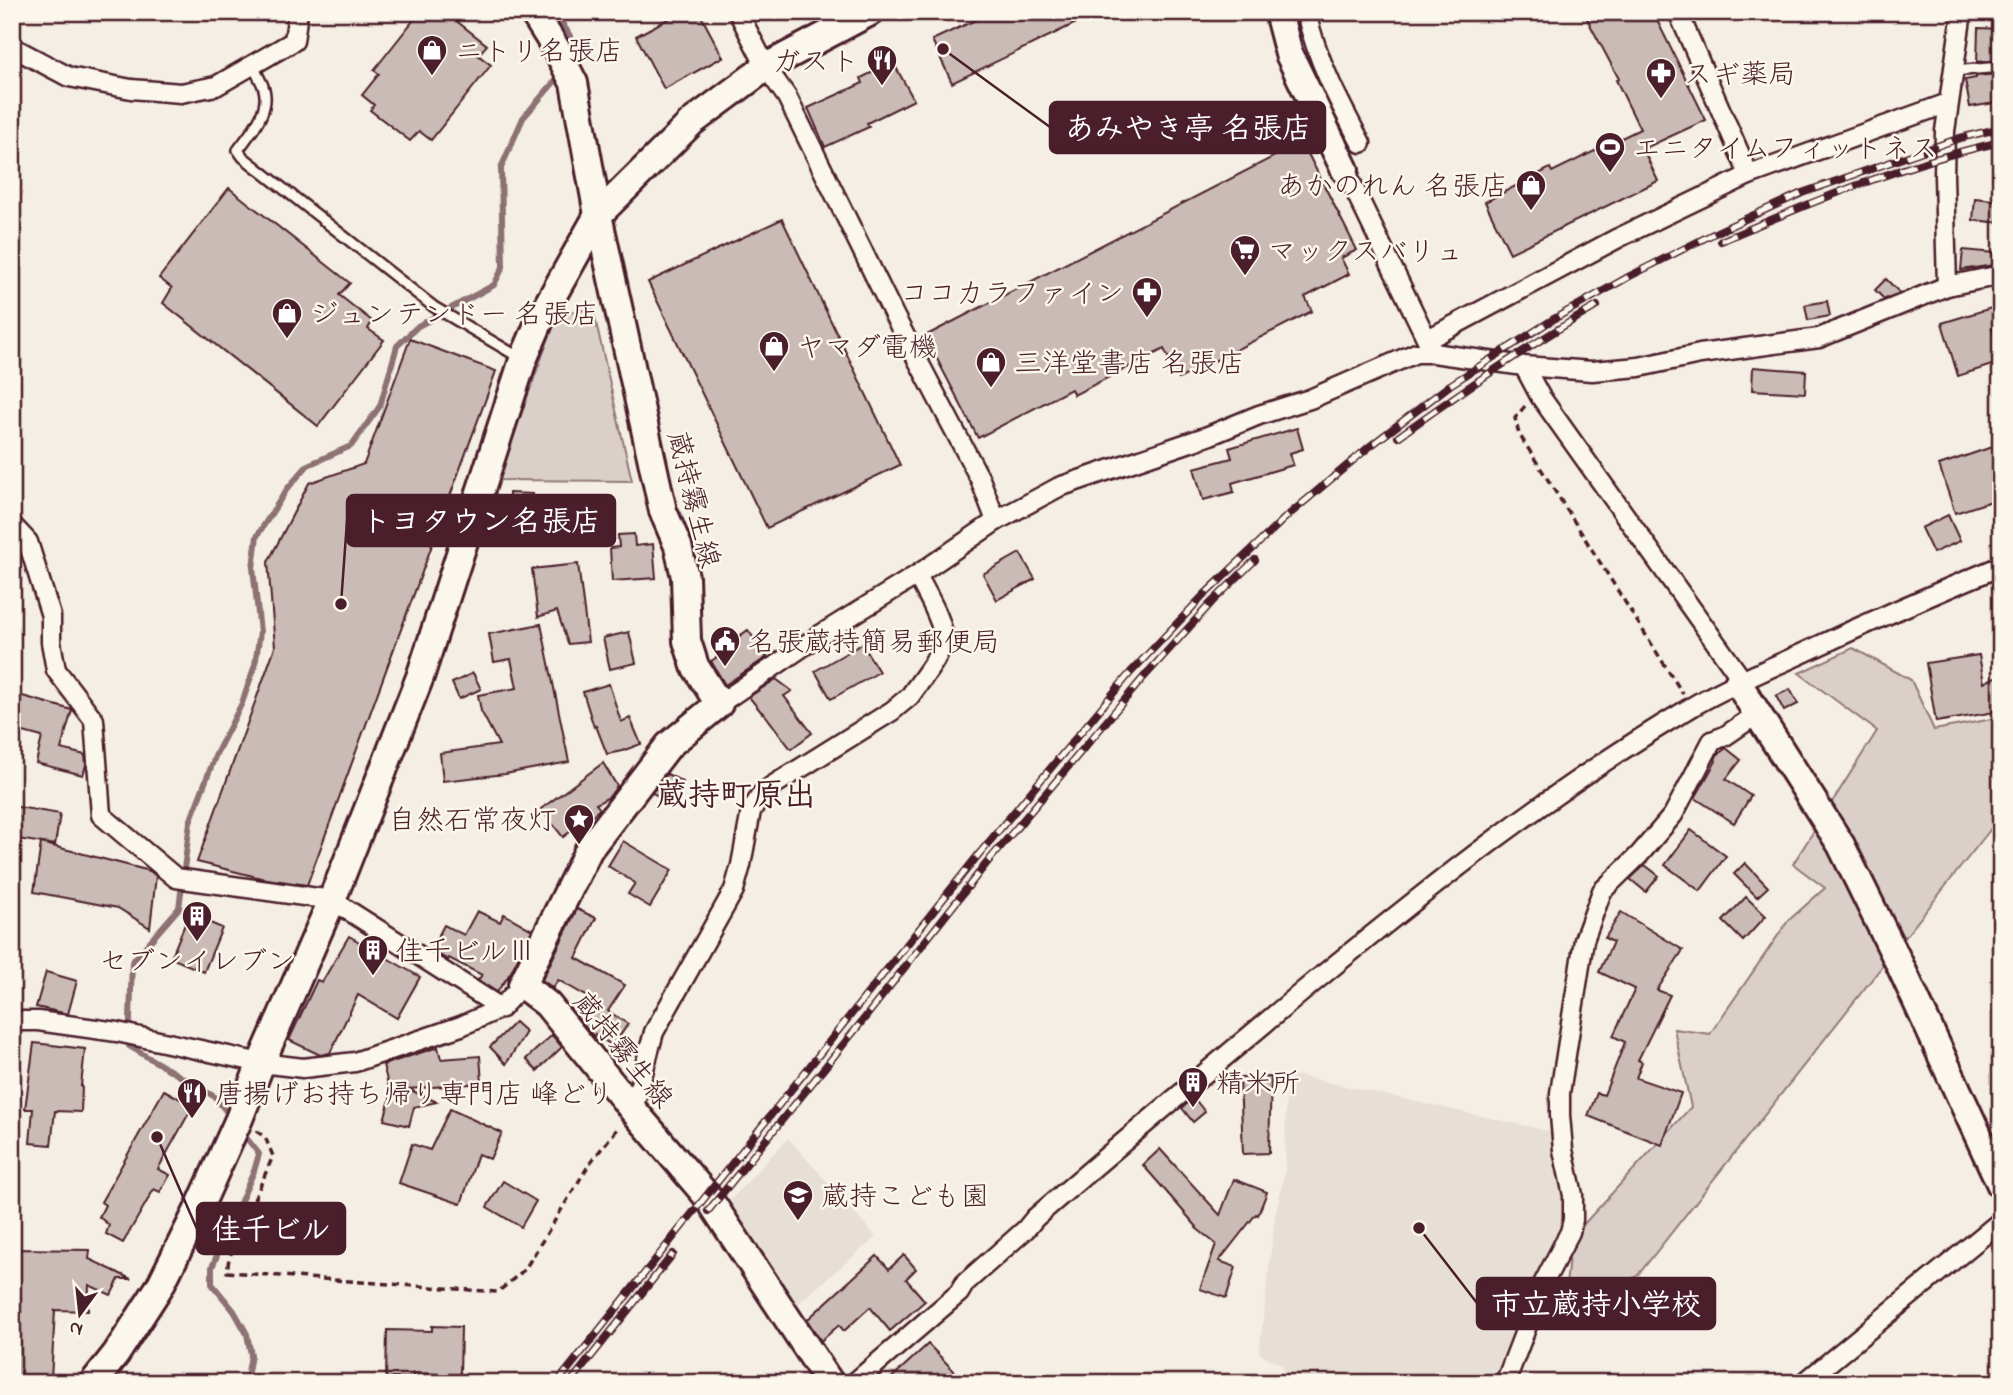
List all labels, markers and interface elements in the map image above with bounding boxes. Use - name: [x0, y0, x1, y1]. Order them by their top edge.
- shop icon: ニトリ名張店: [415, 33, 449, 77]
- place label: ニトリ名張店: [455, 33, 623, 74]
- place label: ガスト: [772, 43, 859, 84]
- restaurant icon: ガスト: [865, 43, 899, 87]
- pharmacy icon: スギ薬局: [1644, 56, 1678, 100]
- place label: スギ薬局: [1684, 56, 1796, 97]
- callout: あみやき亭 名張店: [1050, 102, 1325, 153]
- text: あみやき亭 名張店: [1064, 109, 1312, 153]
- sports icon: エニタイムフィットネス: [1593, 130, 1627, 174]
- place label: エニタイムフィットネス: [1633, 130, 1938, 171]
- place label: あかのれん 名張店: [1277, 168, 1508, 209]
- shop icon: あかのれん 名張店: [1514, 168, 1548, 212]
- supermarket icon: マックスバリュ: [1228, 233, 1262, 277]
- place label: マックスバリュ: [1268, 233, 1463, 274]
- place label: ココカラファイン: [900, 275, 1124, 316]
- pharmacy icon: ココカラファイン: [1130, 275, 1164, 319]
- shop icon: ジュンテンドー 名張店: [270, 296, 304, 340]
- place label: ジュンテンドー 名張店: [310, 296, 599, 337]
- shop icon: ヤマダ電機: [757, 329, 791, 373]
- place label: ヤマダ電機: [797, 329, 937, 370]
- shop icon: 三洋堂書店 名張店: [974, 345, 1008, 389]
- place label: 三洋堂書店 名張店: [1014, 345, 1245, 386]
- street label: 蔵持霧生線: [655, 427, 728, 573]
- callout: トヨタウン名張店: [347, 495, 615, 546]
- text: トヨタウン名張店: [361, 502, 601, 546]
- public building icon: 名張蔵持簡易郵便局: [708, 624, 742, 668]
- place label: 名張蔵持簡易郵便局: [748, 624, 1000, 665]
- district label: 蔵持町原出: [656, 774, 816, 821]
- place label: 自然石常夜灯: [388, 802, 556, 843]
- place icon: 自然石常夜灯: [562, 802, 596, 846]
- building icon: セブンイレブン: [180, 899, 214, 943]
- building icon: 佳千ビルⅢ: [356, 933, 390, 977]
- place label: 佳千ビルⅢ: [396, 933, 535, 974]
- place label: セブンイレブン: [99, 943, 295, 984]
- street label: 蔵持霧生線: [561, 984, 681, 1119]
- building icon: 精米所: [1176, 1065, 1210, 1109]
- place label: 精米所: [1216, 1065, 1300, 1106]
- restaurant icon: 唐揚げお持ち帰り専門店 峰どり: [175, 1076, 209, 1120]
- place label: 唐揚げお持ち帰り専門店 峰どり: [215, 1076, 614, 1117]
- school or university icon: 蔵持こども園: [781, 1178, 815, 1222]
- place label: 蔵持こども園: [821, 1178, 989, 1219]
- callout: 佳千ビル: [197, 1203, 345, 1254]
- text: 佳千ビル: [211, 1210, 331, 1254]
- callout: 市立蔵持小学校: [1477, 1278, 1715, 1329]
- north arrow: [46, 1280, 116, 1350]
- text: 市立蔵持小学校: [1491, 1285, 1701, 1329]
- text: N: [66, 1313, 86, 1343]

